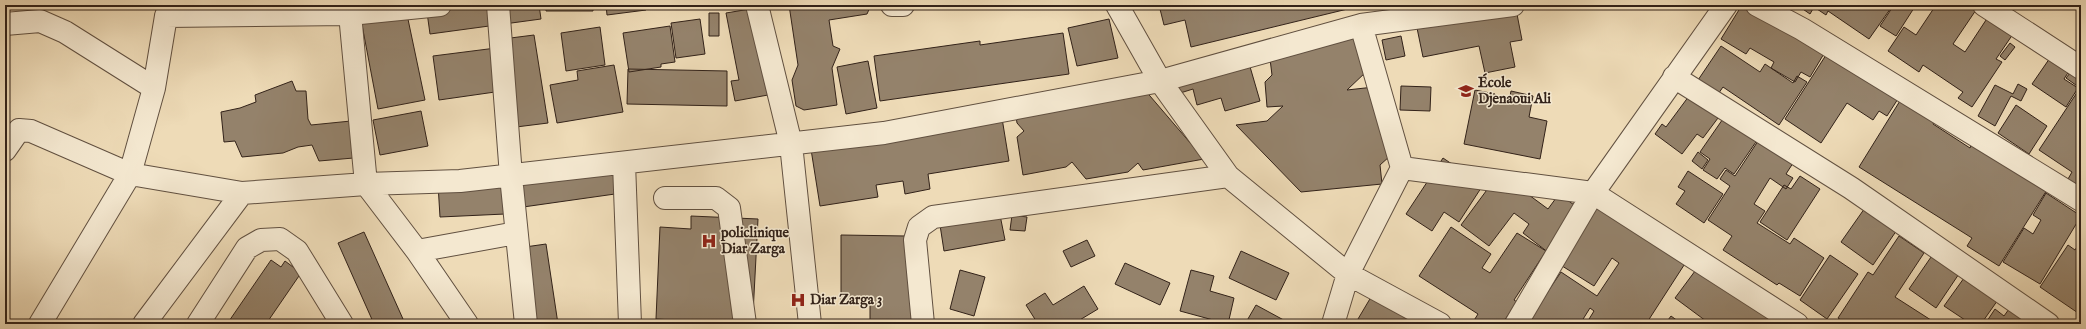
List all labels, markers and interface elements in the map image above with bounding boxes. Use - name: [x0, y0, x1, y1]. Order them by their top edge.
- place label: École Djenaoui Ali: [1478, 73, 1551, 108]
- school or university icon: École Djenaoui Ali: [1457, 82, 1475, 100]
- place label: policlinique Diar Zarga: [720, 224, 790, 258]
- hospital icon: policlinique Diar Zarga: [700, 232, 718, 250]
- hospital icon: Diar Zarga 3: [789, 291, 807, 309]
- place label: Diar Zarga 3: [810, 291, 882, 309]

